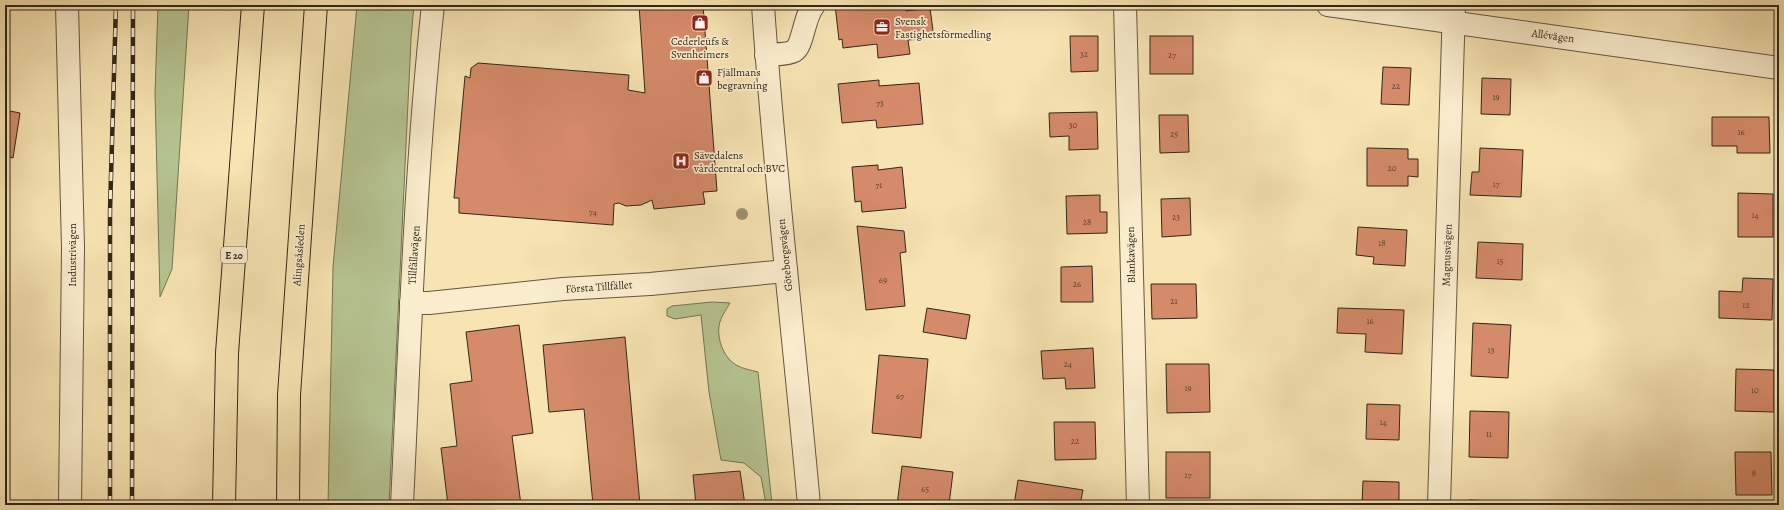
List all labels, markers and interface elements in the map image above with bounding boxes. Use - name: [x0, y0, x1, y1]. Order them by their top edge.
- shop icon: Cederleüfs & Svenheimers: [690, 13, 710, 33]
- place label: Svensk Fastighetsförmedling: [895, 14, 992, 42]
- office icon: Svensk Fastighetsförmedling: [872, 17, 892, 37]
- street label: Allévägen: [1530, 25, 1575, 46]
- place label: Cederleüfs & Svenheimers: [671, 34, 729, 62]
- house number: 32: [1080, 48, 1089, 60]
- house number: 27: [1168, 49, 1176, 61]
- place label: Fjällmans begravning: [717, 65, 768, 93]
- shop icon: Fjällmans begravning: [694, 68, 714, 88]
- house number: 22: [1392, 80, 1401, 92]
- house number: 19: [1492, 91, 1500, 103]
- house number: 73: [876, 97, 884, 109]
- house number: 30: [1069, 119, 1077, 131]
- house number: 16: [1737, 126, 1745, 138]
- house number: 25: [1170, 128, 1178, 140]
- place label: Sävedalens vårdcentral och BVC: [693, 148, 785, 176]
- hospital icon: Sävedalens vårdcentral och BVC: [671, 151, 691, 171]
- house number: 20: [1387, 162, 1397, 174]
- house number: 17: [1493, 178, 1500, 190]
- house number: 71: [876, 179, 882, 191]
- house number: 74: [589, 206, 597, 218]
- house number: 14: [1751, 209, 1759, 221]
- house number: 23: [1172, 211, 1180, 223]
- house number: 28: [1083, 216, 1091, 228]
- street label: Göteborgsvägen: [774, 218, 796, 292]
- street label: Industrivägen: [65, 223, 80, 287]
- street label: Magnusvägen: [1438, 223, 1456, 287]
- street label: Alingsåsleden: [289, 224, 309, 287]
- street label: Tillfällavägen: [404, 225, 424, 285]
- street label: Blankavägen: [1123, 226, 1139, 284]
- house number: 18: [1378, 237, 1386, 249]
- road number: E 20: [221, 247, 247, 263]
- house number: 15: [1497, 255, 1504, 267]
- house number: 69: [879, 274, 887, 286]
- street label: Första Tillfället: [565, 277, 633, 297]
- house number: 26: [1073, 278, 1081, 290]
- house number: 21: [1170, 295, 1178, 307]
- house number: 12: [1742, 299, 1750, 311]
- house number: 16: [1366, 315, 1374, 327]
- house number: 13: [1488, 344, 1495, 356]
- house number: 24: [1064, 358, 1072, 370]
- house number: 19: [1184, 382, 1192, 394]
- house number: 10: [1751, 384, 1759, 396]
- house number: 67: [896, 390, 904, 402]
- house number: 14: [1379, 416, 1387, 428]
- house number: 11: [1486, 428, 1492, 440]
- house number: 22: [1071, 435, 1080, 447]
- house number: 8: [1752, 467, 1756, 479]
- house number: 17: [1185, 469, 1192, 481]
- house number: 65: [921, 483, 929, 495]

